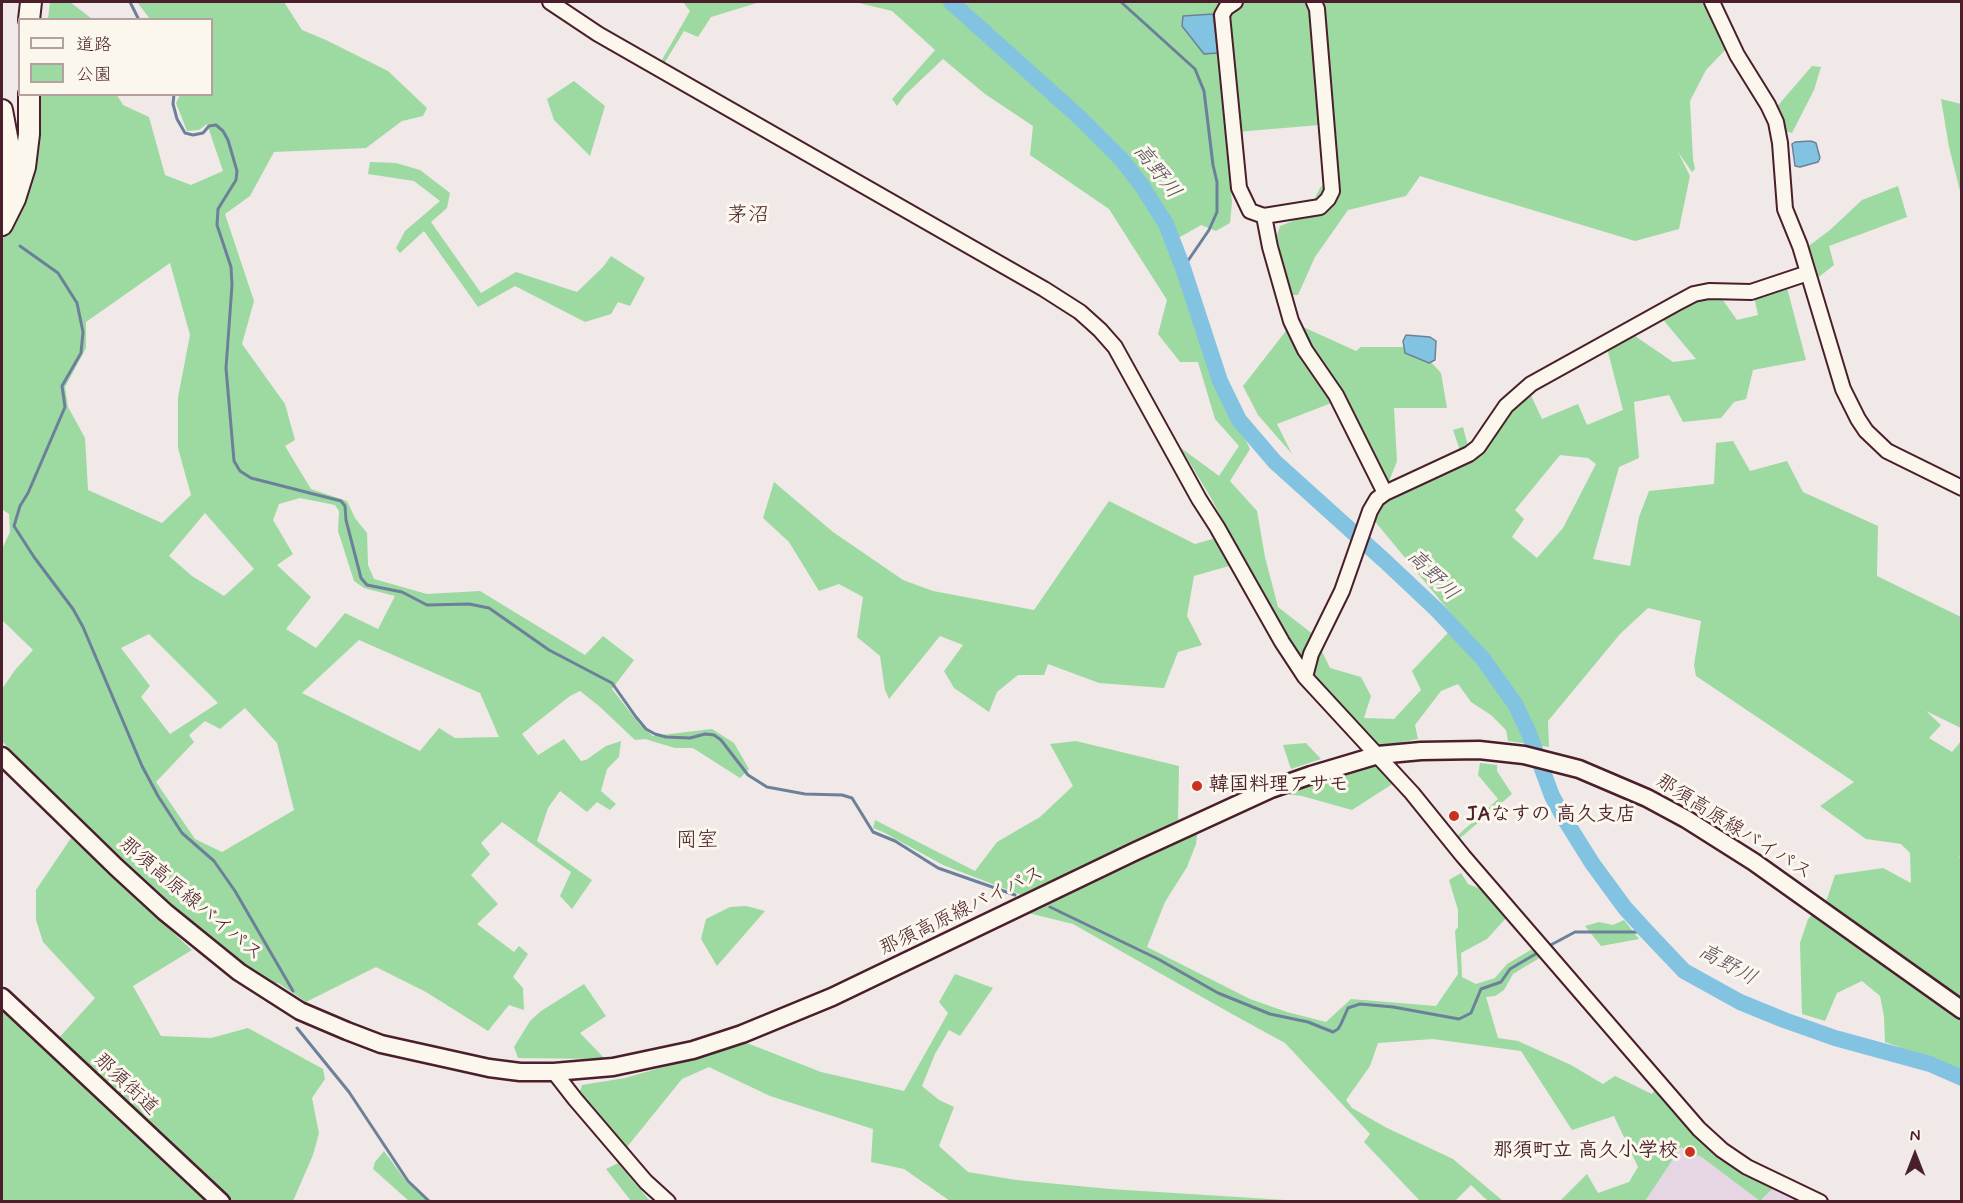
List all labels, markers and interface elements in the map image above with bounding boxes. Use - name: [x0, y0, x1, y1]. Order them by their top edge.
- legend: [18, 18, 213, 96]
- text: 道路: [76, 33, 112, 57]
- text: 公園: [76, 63, 112, 87]
- water label: 高野川: [1127, 139, 1185, 205]
- district label: 茅沼: [727, 204, 769, 230]
- water label: 高野川: [1401, 545, 1463, 607]
- street label: 那須高原線バイパス: [1650, 770, 1816, 886]
- place label: 韓国料理アサモ: [1209, 774, 1349, 798]
- marker: 韓国料理アサモ: [1190, 779, 1204, 793]
- place label: JAなすの 高久支店: [1466, 804, 1636, 828]
- marker: JAなすの 高久支店: [1447, 809, 1461, 823]
- district label: 岡室: [676, 829, 718, 855]
- street label: 那須高原線バイパス: [113, 833, 267, 967]
- street label: 那須高原線バイパス: [876, 862, 1048, 962]
- water label: 高野川: [1693, 940, 1761, 992]
- street label: 那須街道: [88, 1049, 162, 1121]
- north arrow: [1885, 1125, 1945, 1185]
- text: N: [1910, 1126, 1920, 1147]
- place label: 那須町立 高久小学校: [1493, 1140, 1678, 1164]
- marker: 那須町立 高久小学校: [1683, 1145, 1697, 1159]

